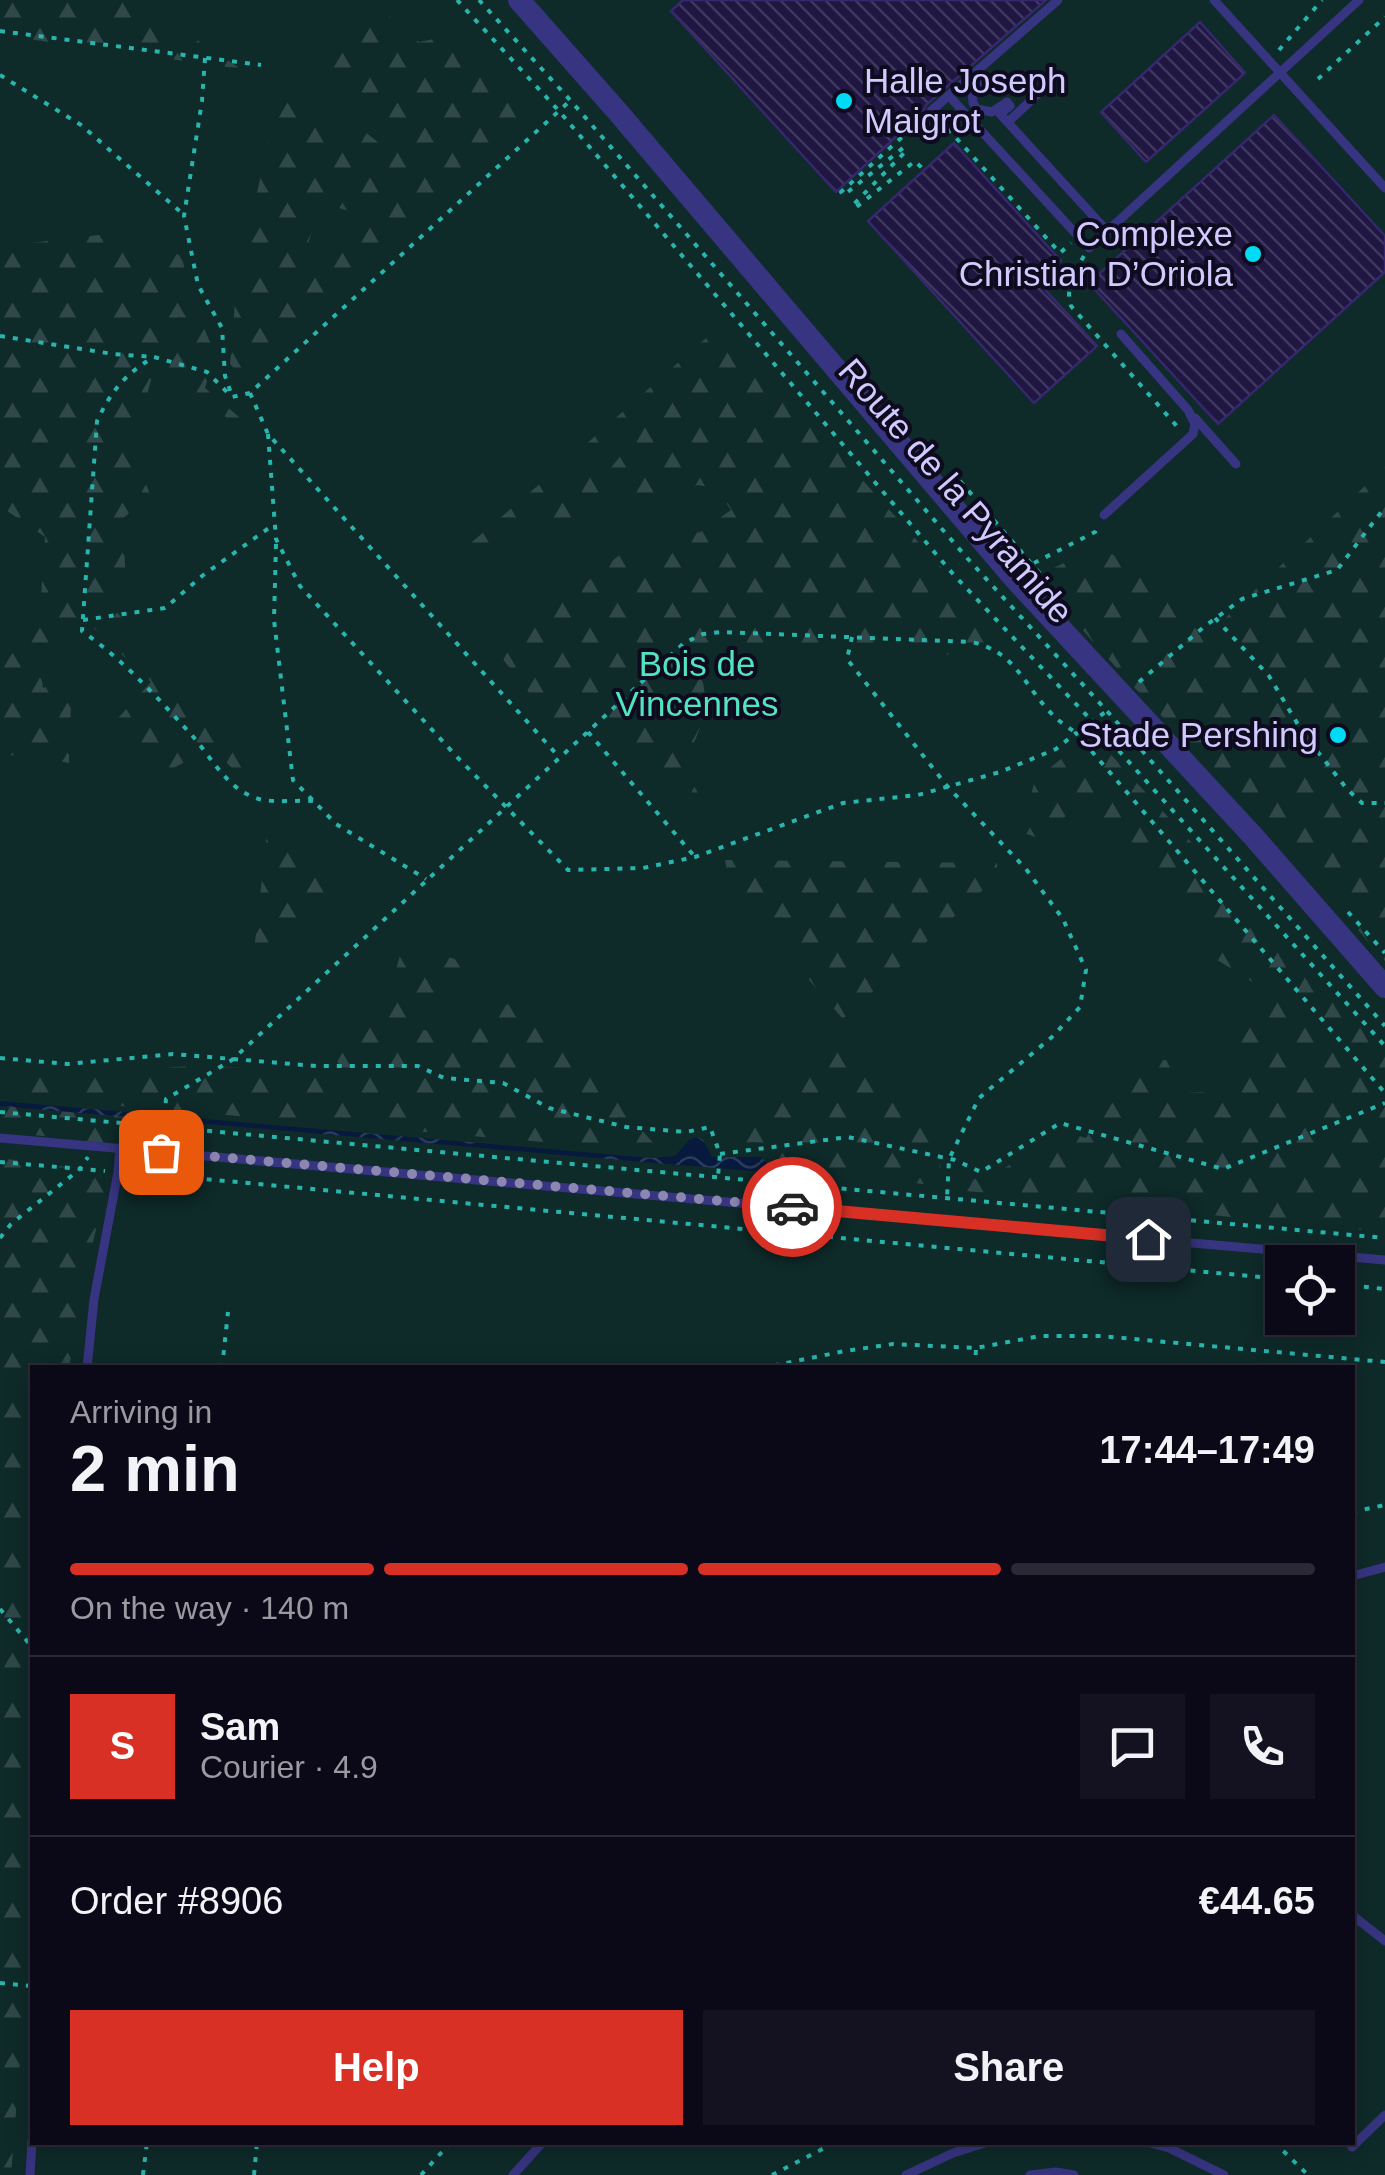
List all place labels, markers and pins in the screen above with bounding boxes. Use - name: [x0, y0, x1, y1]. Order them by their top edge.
- place label: Halle Joseph Maigrot: [864, 61, 1066, 140]
- marker: Halle Joseph Maigrot: [833, 90, 855, 112]
- place label: Complexe Christian D’Oriola: [959, 214, 1234, 293]
- marker: Complexe Christian D’Oriola: [1242, 243, 1264, 265]
- place label: Stade Pershing: [1079, 715, 1318, 754]
- marker: Stade Pershing: [1327, 724, 1349, 746]
- pin: [119, 1110, 204, 1195]
- pin: [1106, 1197, 1191, 1282]

